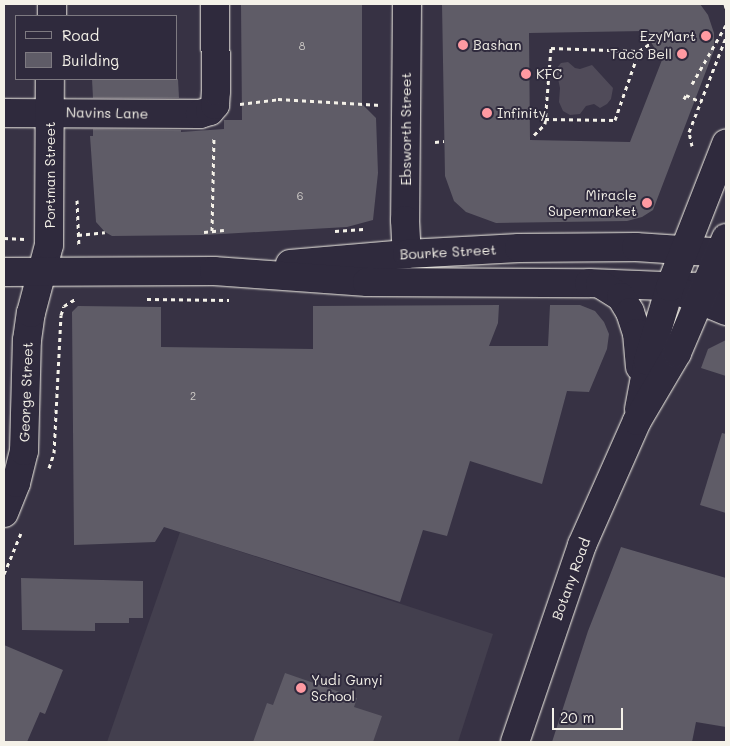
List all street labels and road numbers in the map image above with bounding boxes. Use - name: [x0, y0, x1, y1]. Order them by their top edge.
- street label: Ebsworth Street: [398, 72, 414, 186]
- street label: Navins Lane: [66, 104, 148, 122]
- street label: Portman Street: [42, 122, 58, 228]
- street label: Bourke Street: [399, 241, 497, 263]
- street label: George Street: [16, 342, 36, 442]
- street label: Botany Road: [548, 536, 594, 622]

